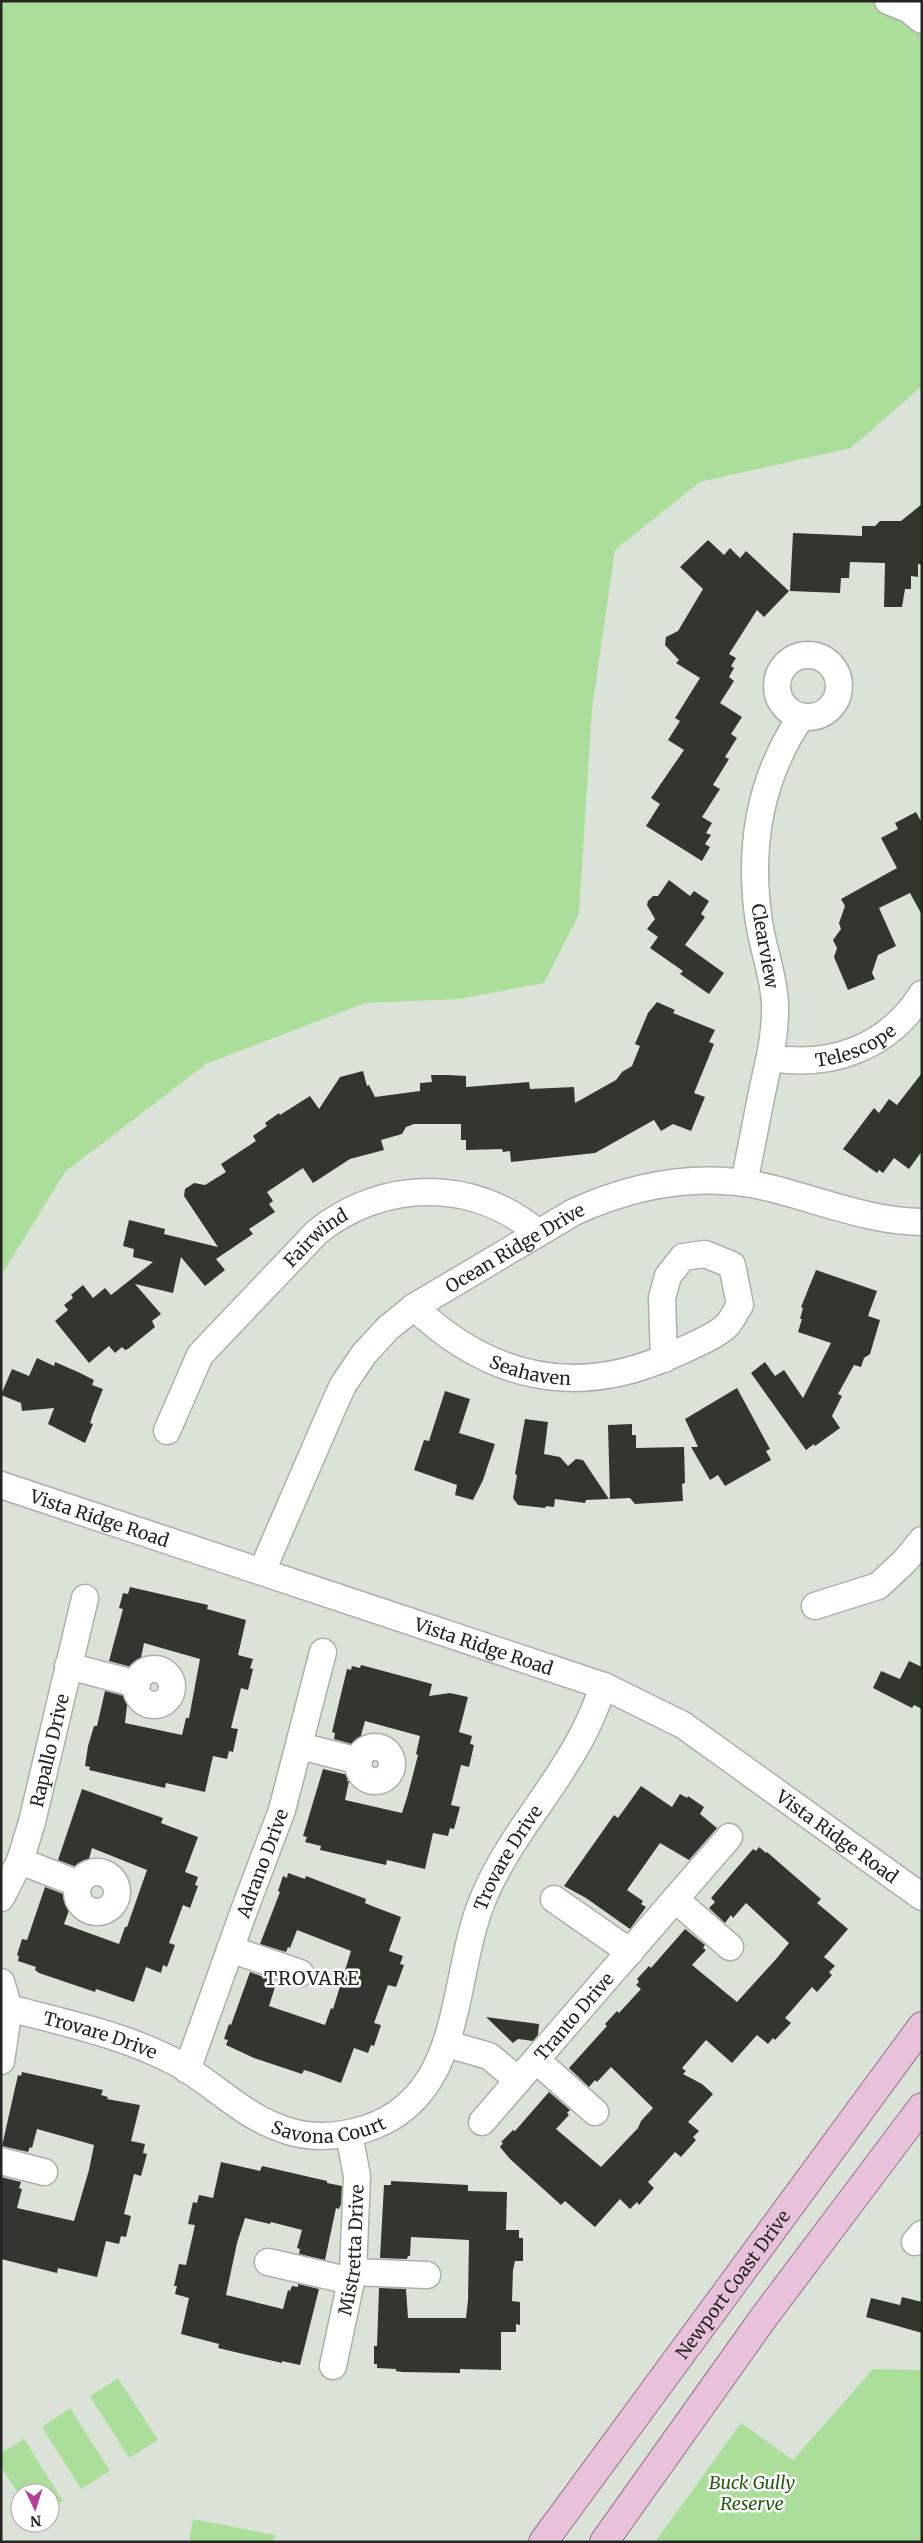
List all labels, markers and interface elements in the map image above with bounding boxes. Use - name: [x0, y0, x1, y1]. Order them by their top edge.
- street label: Clearview: [746, 902, 784, 991]
- street label: Telescope: [814, 1019, 900, 1071]
- street label: Ocean Ridge Drive: [441, 1197, 588, 1298]
- street label: Fairwind: [278, 1203, 352, 1272]
- street label: Seahaven: [486, 1349, 571, 1390]
- street label: Vista Ridge Road: [26, 1484, 172, 1552]
- street label: Vista Ridge Road: [411, 1612, 556, 1680]
- street label: Rapallo Drive: [24, 1691, 73, 1809]
- street label: Vista Ridge Road: [771, 1784, 903, 1888]
- street label: Trovare Drive: [468, 1800, 547, 1914]
- street label: Adrano Drive: [231, 1806, 293, 1922]
- district label: TROVARE: [264, 1966, 360, 1990]
- street label: Tranto Drive: [529, 1967, 618, 2065]
- street label: Trovare Drive: [41, 2006, 161, 2063]
- street label: Savona Court: [268, 2111, 389, 2148]
- street label: Mistretta Drive: [333, 2184, 368, 2317]
- street label: Newport Coast Drive: [670, 2205, 795, 2363]
- park label: Buck Gully Reserve: [709, 2471, 795, 2515]
- north arrow: [10, 2483, 60, 2533]
- text: N: [30, 2512, 42, 2530]

